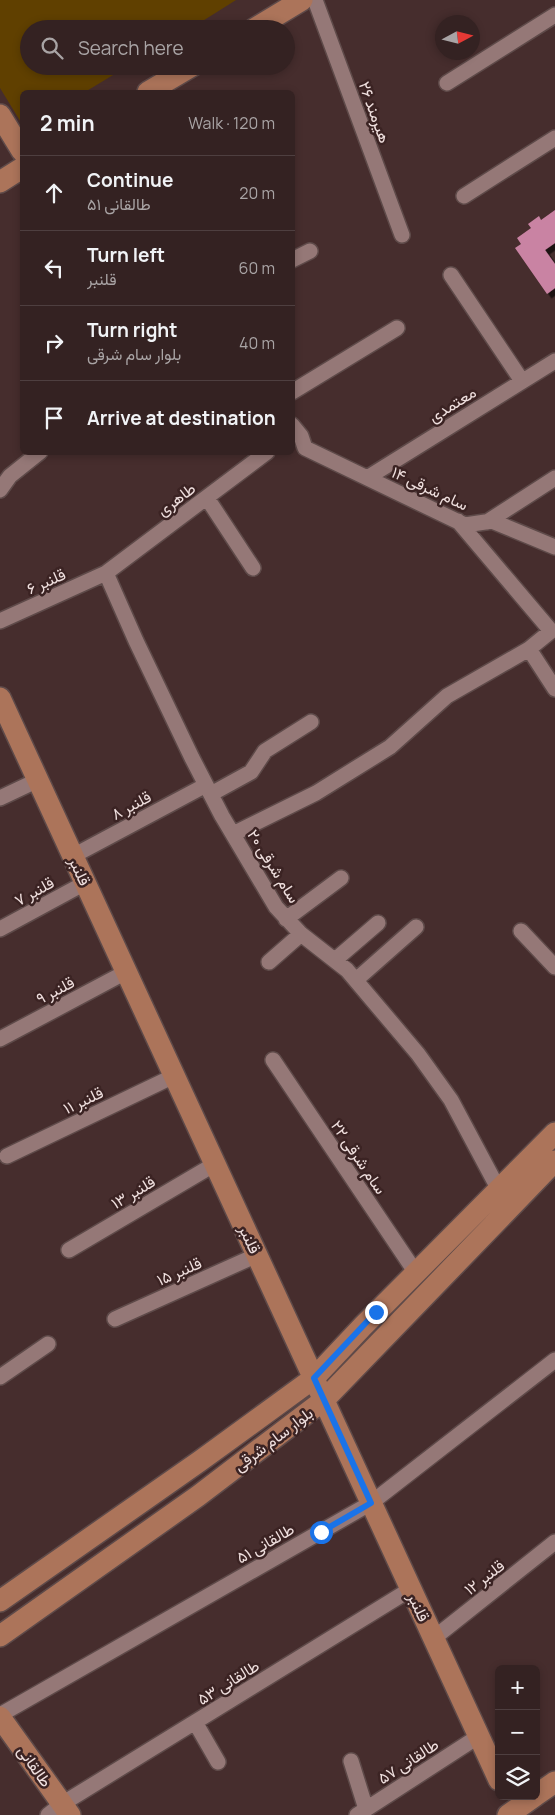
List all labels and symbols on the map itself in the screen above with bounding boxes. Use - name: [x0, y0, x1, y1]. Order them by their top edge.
- north arrow: [435, 15, 480, 60]
- street label: هیرمند ۲۶: [354, 78, 396, 146]
- street label: معتمدی: [424, 381, 480, 427]
- street label: سام شرقی ۱۴: [388, 461, 472, 515]
- street label: طاهری: [152, 477, 200, 521]
- street label: قلنبر ۶: [23, 563, 69, 599]
- street label: قلنبر ۸: [107, 785, 155, 825]
- street label: سام شرقی ۲۰: [243, 825, 305, 907]
- street label: قلنبر: [63, 852, 96, 889]
- street label: قلنبر ۷: [10, 871, 58, 911]
- street label: قلنبر ۹: [32, 971, 78, 1009]
- street label: قلنبر ۱۱: [59, 1081, 107, 1119]
- street label: سام شرقی ۲۲: [326, 1116, 392, 1198]
- street label: قلنبر ۱۳: [107, 1170, 159, 1214]
- street label: قلنبر: [233, 1220, 266, 1257]
- street label: قلنبر ۱۵: [153, 1251, 205, 1291]
- route end: [365, 1301, 388, 1324]
- street label: بلوار سام شرقی: [229, 1402, 317, 1476]
- street label: طالقانی ۵۱: [232, 1518, 298, 1568]
- route start: [310, 1521, 333, 1544]
- street label: قلنبر ۱۲: [459, 1554, 509, 1600]
- street label: قلنبر: [402, 1588, 435, 1625]
- street label: طالقانی ۵۳: [193, 1654, 263, 1710]
- street label: طالقانی ۵۷: [373, 1733, 443, 1789]
- street label: طالقانی: [13, 1741, 57, 1791]

